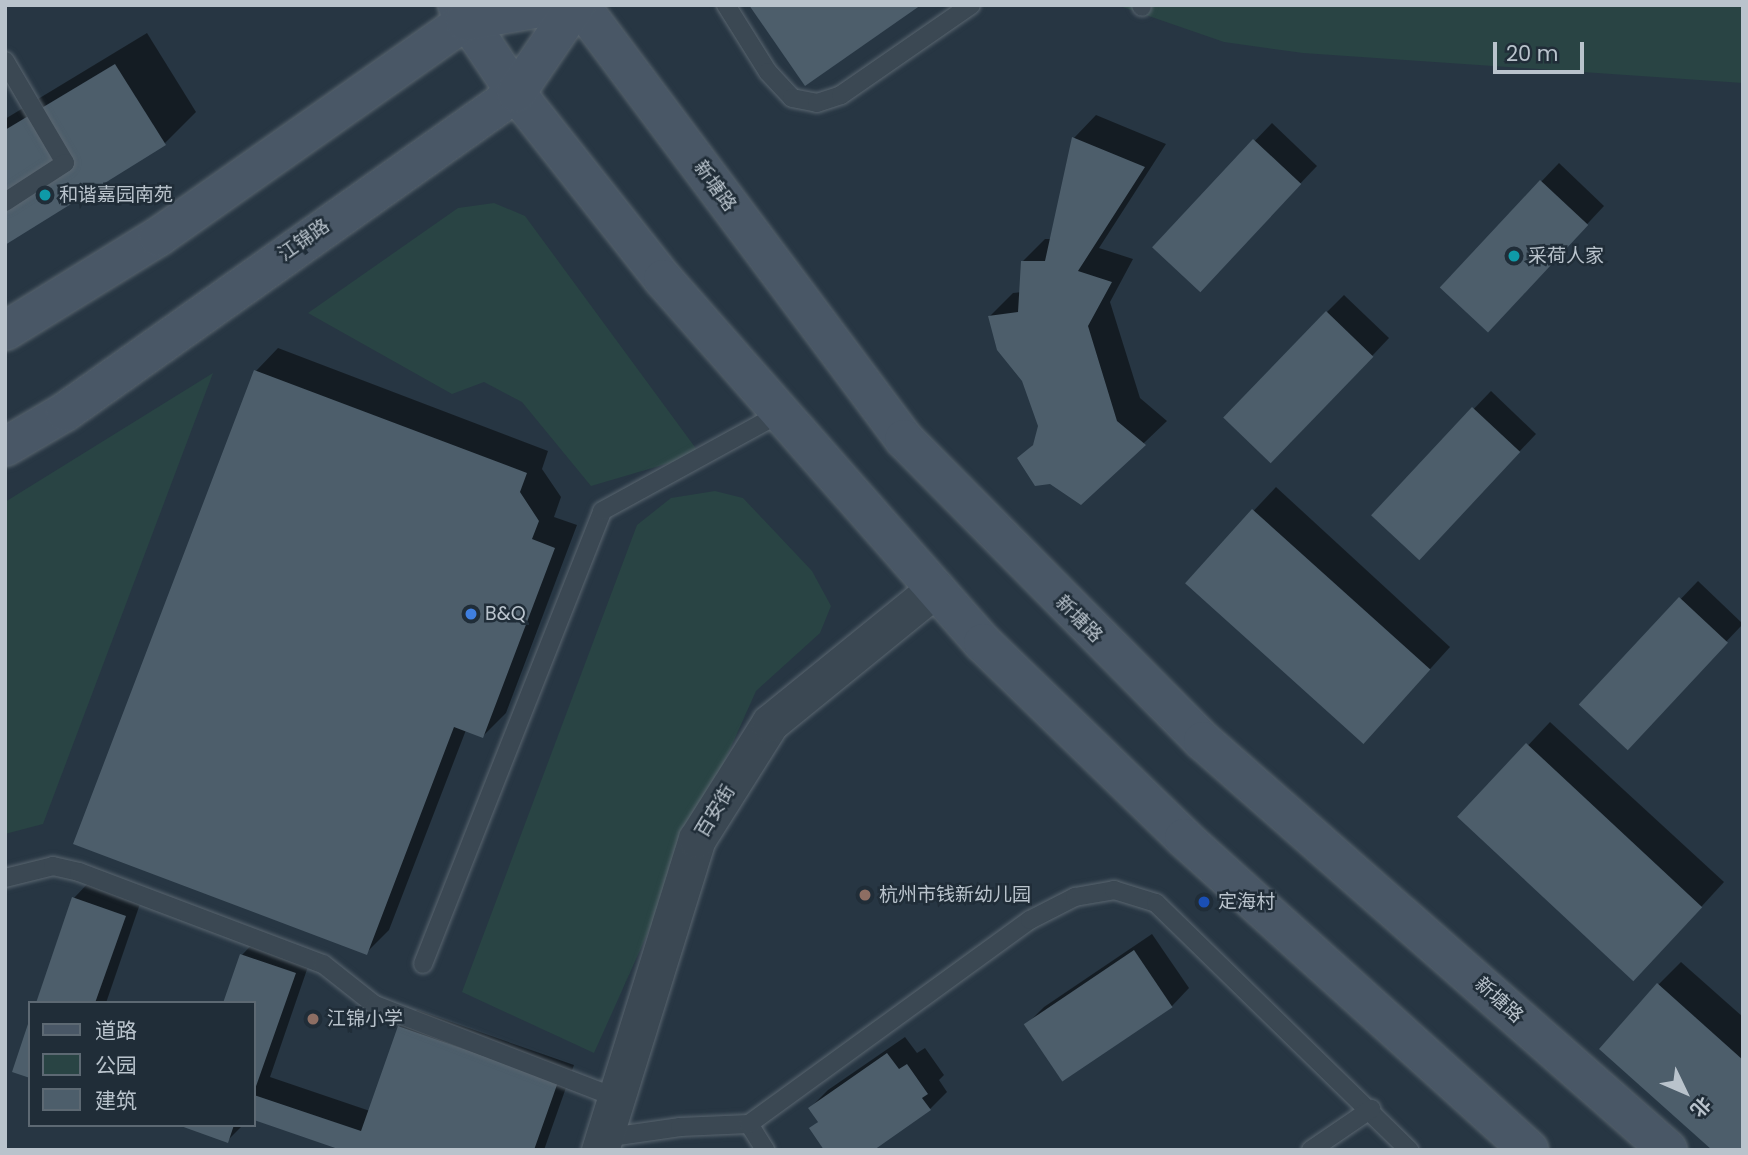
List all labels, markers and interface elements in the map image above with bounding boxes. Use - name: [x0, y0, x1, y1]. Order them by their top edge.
- scale bar: [1496, 28, 1587, 72]
- text: 20 m: [1506, 39, 1559, 68]
- street label: 新塘路: [689, 156, 741, 216]
- place label: 和谐嘉园南苑: [59, 184, 173, 206]
- marker: 和谐嘉园南苑: [37, 187, 53, 203]
- street label: 江锦路: [274, 214, 334, 266]
- place label: 采荷人家: [1528, 245, 1604, 267]
- marker: 采荷人家: [1506, 248, 1522, 264]
- street label: 新塘路: [1051, 591, 1107, 647]
- place label: B&Q: [485, 603, 526, 625]
- marker: B&Q: [463, 606, 479, 622]
- street label: 百安街: [691, 781, 739, 841]
- place label: 杭州市钱新幼儿园: [879, 884, 1031, 906]
- marker: 杭州市钱新幼儿园: [857, 887, 873, 903]
- place label: 定海村: [1218, 891, 1275, 913]
- marker: 定海村: [1196, 894, 1212, 910]
- street label: 新塘路: [1470, 972, 1528, 1028]
- legend: [28, 1001, 256, 1127]
- place label: 江锦小学: [327, 1008, 403, 1030]
- marker: 江锦小学: [305, 1011, 321, 1027]
- text: 道路: [95, 1016, 137, 1045]
- text: 公园: [95, 1051, 137, 1080]
- north arrow: [1650, 1057, 1720, 1127]
- text: 建筑: [95, 1086, 137, 1115]
- text: 北: [1684, 1091, 1717, 1123]

